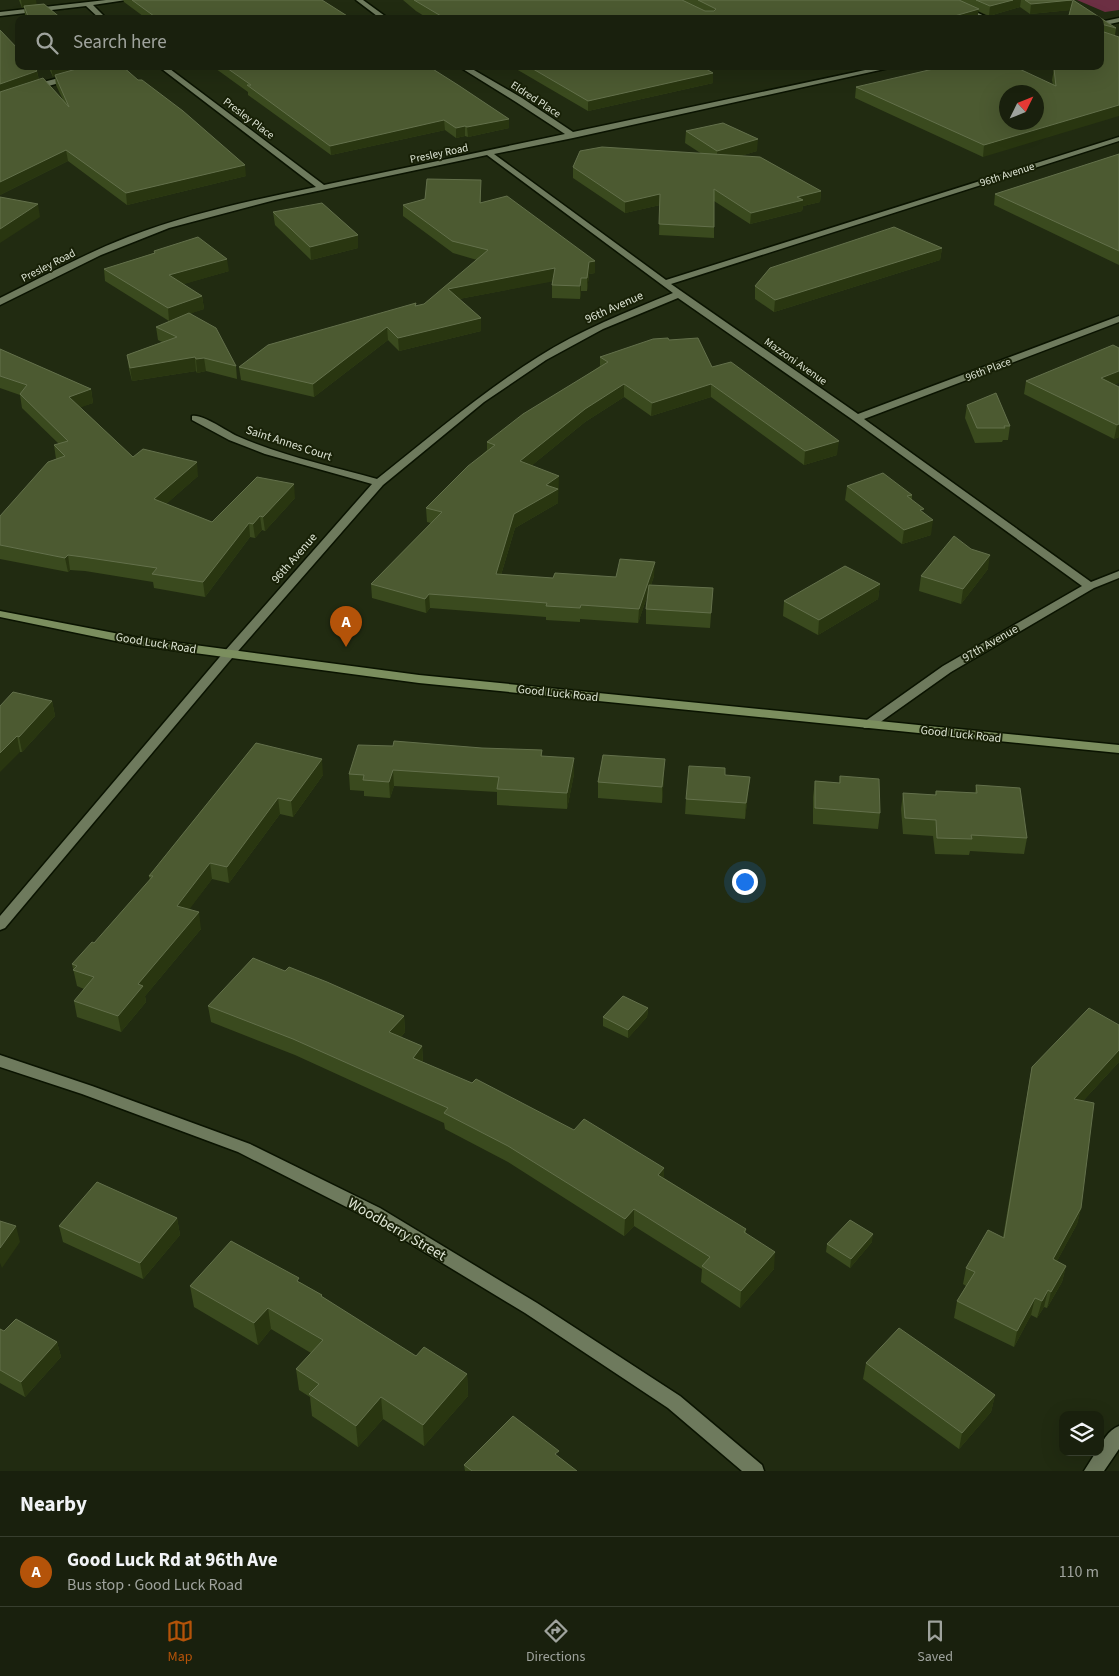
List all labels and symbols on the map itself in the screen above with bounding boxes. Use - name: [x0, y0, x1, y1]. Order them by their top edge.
- street label: Eldred Place: [508, 78, 564, 122]
- north arrow: [999, 85, 1044, 130]
- street label: Presley Place: [220, 94, 278, 143]
- street label: Presley Road: [409, 140, 470, 167]
- street label: 96th Avenue: [978, 158, 1037, 190]
- street label: Presley Road: [18, 245, 78, 286]
- street label: 96th Avenue: [582, 287, 646, 328]
- street label: Mazzoni Avenue: [761, 334, 831, 389]
- street label: 96th Place: [963, 354, 1014, 385]
- street label: Saint Annes Court: [244, 422, 334, 465]
- street label: 96th Avenue: [268, 529, 321, 587]
- pin: A: [330, 606, 362, 647]
- street label: 97th Avenue: [959, 621, 1021, 666]
- street label: Good Luck Road: [114, 629, 197, 658]
- street label: Good Luck Road: [517, 681, 599, 706]
- street label: Good Luck Road: [920, 722, 1002, 747]
- your location: [732, 869, 758, 895]
- street label: Woodberry Street: [344, 1193, 450, 1266]

